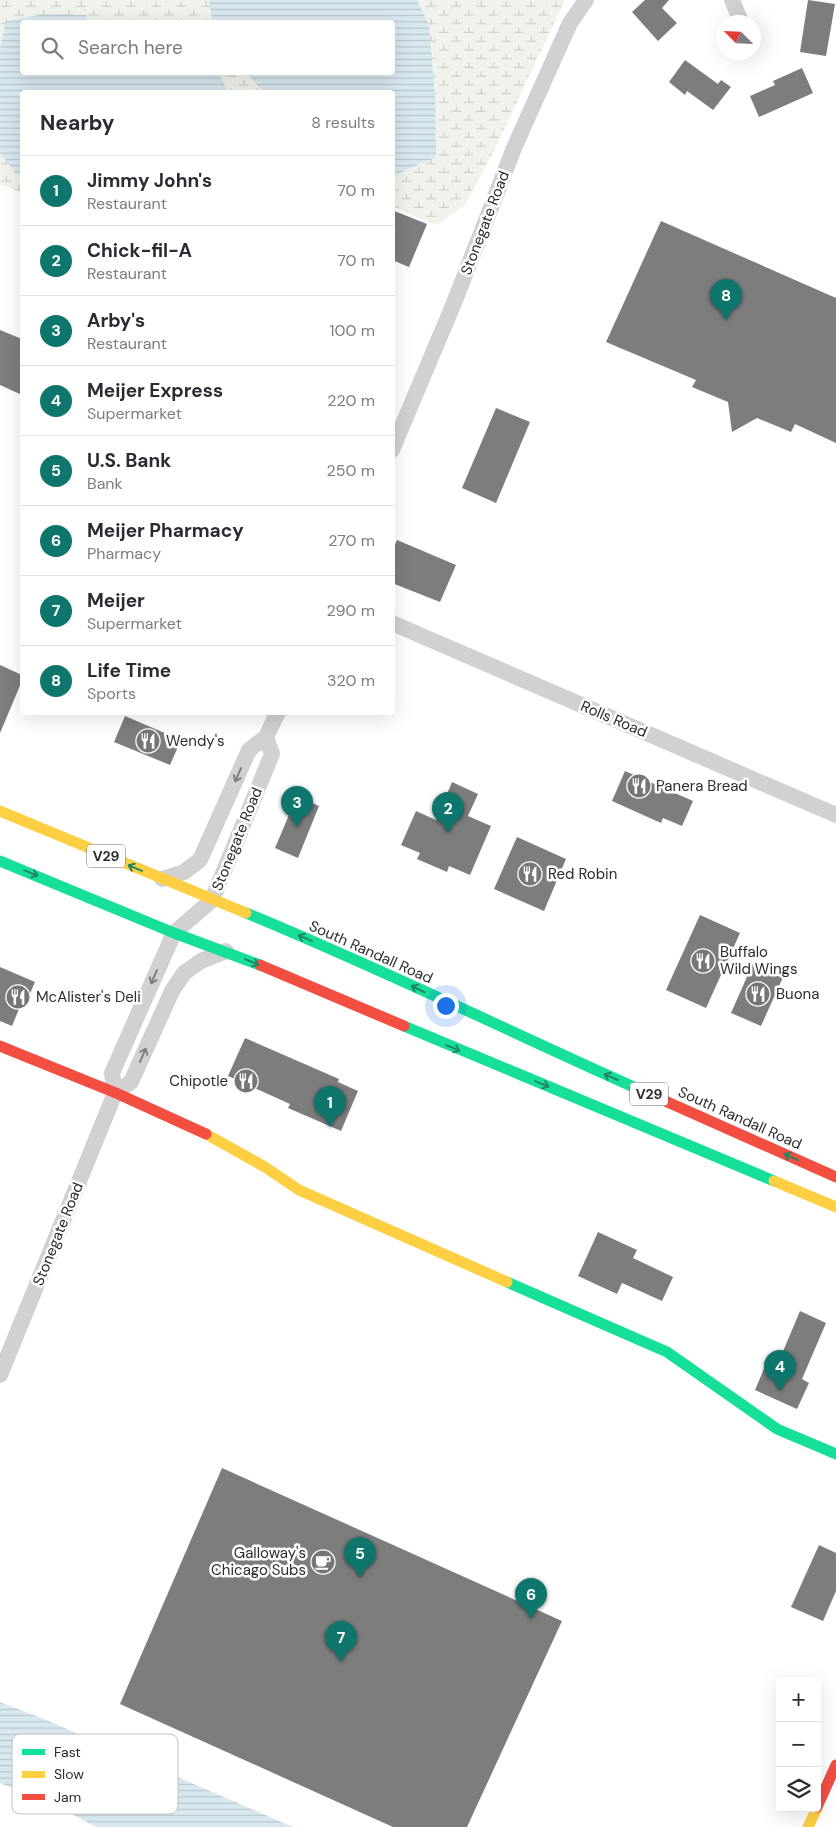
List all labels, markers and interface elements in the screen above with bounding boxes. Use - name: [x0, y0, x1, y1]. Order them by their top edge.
- north arrow: [716, 15, 761, 60]
- search box: [20, 20, 395, 75]
- icon: search: [38, 34, 66, 62]
- text: Search here: [78, 35, 183, 60]
- text: Nearby: [40, 109, 114, 137]
- text: 8 results: [311, 112, 375, 133]
- text: Jimmy John's: [87, 168, 212, 193]
- street label: Stonegate Road: [456, 168, 514, 278]
- text: 1: [53, 180, 59, 201]
- text: 70 m: [337, 180, 375, 201]
- text: Restaurant: [87, 193, 167, 214]
- text: Chick-fil-A: [87, 238, 192, 263]
- text: 2: [51, 250, 61, 271]
- text: 70 m: [337, 250, 375, 271]
- text: Restaurant: [87, 263, 167, 284]
- pin: 8: [710, 279, 742, 320]
- text: Arby's: [87, 308, 145, 333]
- text: 3: [51, 320, 61, 341]
- text: 100 m: [330, 320, 375, 341]
- text: Restaurant: [87, 333, 167, 354]
- text: Meijer Express: [87, 378, 223, 403]
- text: 4: [51, 390, 61, 411]
- text: 220 m: [327, 390, 375, 411]
- text: Supermarket: [87, 403, 182, 424]
- text: U.S. Bank: [87, 448, 171, 473]
- text: 5: [51, 460, 61, 481]
- text: 250 m: [327, 460, 375, 481]
- text: Bank: [87, 473, 123, 494]
- text: Meijer Pharmacy: [87, 518, 244, 543]
- text: 6: [51, 530, 61, 551]
- text: 270 m: [328, 530, 375, 551]
- text: Pharmacy: [87, 543, 161, 564]
- text: Meijer: [87, 588, 145, 613]
- text: 7: [52, 600, 60, 621]
- text: 290 m: [326, 600, 375, 621]
- text: Supermarket: [87, 613, 182, 634]
- text: Life Time: [87, 658, 171, 683]
- text: 8: [51, 670, 61, 691]
- text: 320 m: [327, 670, 375, 691]
- text: Sports: [87, 683, 136, 704]
- street label: Rolls Road: [578, 696, 650, 742]
- restaurant icon: Wendy's: [135, 728, 161, 754]
- place label: Wendy's: [166, 731, 225, 751]
- one-way arrow: [233, 767, 242, 782]
- restaurant icon: Panera Bread: [626, 773, 652, 799]
- place label: Panera Bread: [656, 776, 748, 796]
- street label: Stonegate Road: [207, 784, 267, 894]
- pin: 3: [281, 786, 313, 827]
- pin: 2: [432, 792, 464, 833]
- road number: V29: [87, 844, 125, 868]
- restaurant icon: Red Robin: [517, 861, 543, 887]
- one-way arrow: [128, 862, 143, 872]
- place label: Red Robin: [548, 864, 617, 884]
- one-way arrow: [23, 869, 38, 878]
- street label: South Randall Road: [306, 916, 436, 988]
- one-way arrow: [297, 933, 313, 942]
- place label: Buffalo Wild Wings: [720, 942, 798, 979]
- restaurant icon: Buffalo Wild Wings: [690, 948, 716, 974]
- one-way arrow: [244, 958, 259, 968]
- one-way arrow: [148, 969, 158, 984]
- restaurant icon: Buona: [745, 981, 771, 1007]
- restaurant icon: McAlister's Deli: [5, 984, 31, 1010]
- one-way arrow: [411, 984, 426, 993]
- place label: Buona: [776, 984, 819, 1004]
- place label: McAlister's Deli: [36, 987, 141, 1007]
- your location: [433, 993, 459, 1019]
- one-way arrow: [445, 1043, 460, 1053]
- one-way arrow: [138, 1048, 148, 1063]
- restaurant icon: Chipotle: [233, 1068, 259, 1094]
- place label: Chipotle: [169, 1071, 228, 1091]
- one-way arrow: [604, 1072, 619, 1081]
- one-way arrow: [533, 1080, 549, 1089]
- road number: V29: [630, 1082, 668, 1106]
- street label: South Randall Road: [675, 1082, 805, 1154]
- pin: 1: [314, 1086, 346, 1127]
- one-way arrow: [784, 1152, 799, 1162]
- street label: Stonegate Road: [28, 1179, 88, 1289]
- pin: 4: [764, 1350, 796, 1391]
- pin: 5: [344, 1537, 376, 1578]
- place label: Galloway's Chicago Subs: [211, 1543, 306, 1580]
- cafe icon: Galloway's Chicago Subs: [310, 1549, 336, 1575]
- pin: 6: [515, 1578, 547, 1619]
- pin: 7: [325, 1621, 357, 1662]
- map controls: [776, 1677, 821, 1812]
- button: +: [776, 1677, 821, 1722]
- button: −: [776, 1722, 821, 1767]
- legend: [12, 1734, 178, 1814]
- text: Fast: [54, 1743, 81, 1761]
- text: Slow: [54, 1765, 84, 1783]
- button: layers: [776, 1767, 821, 1812]
- text: Jam: [54, 1788, 81, 1806]

